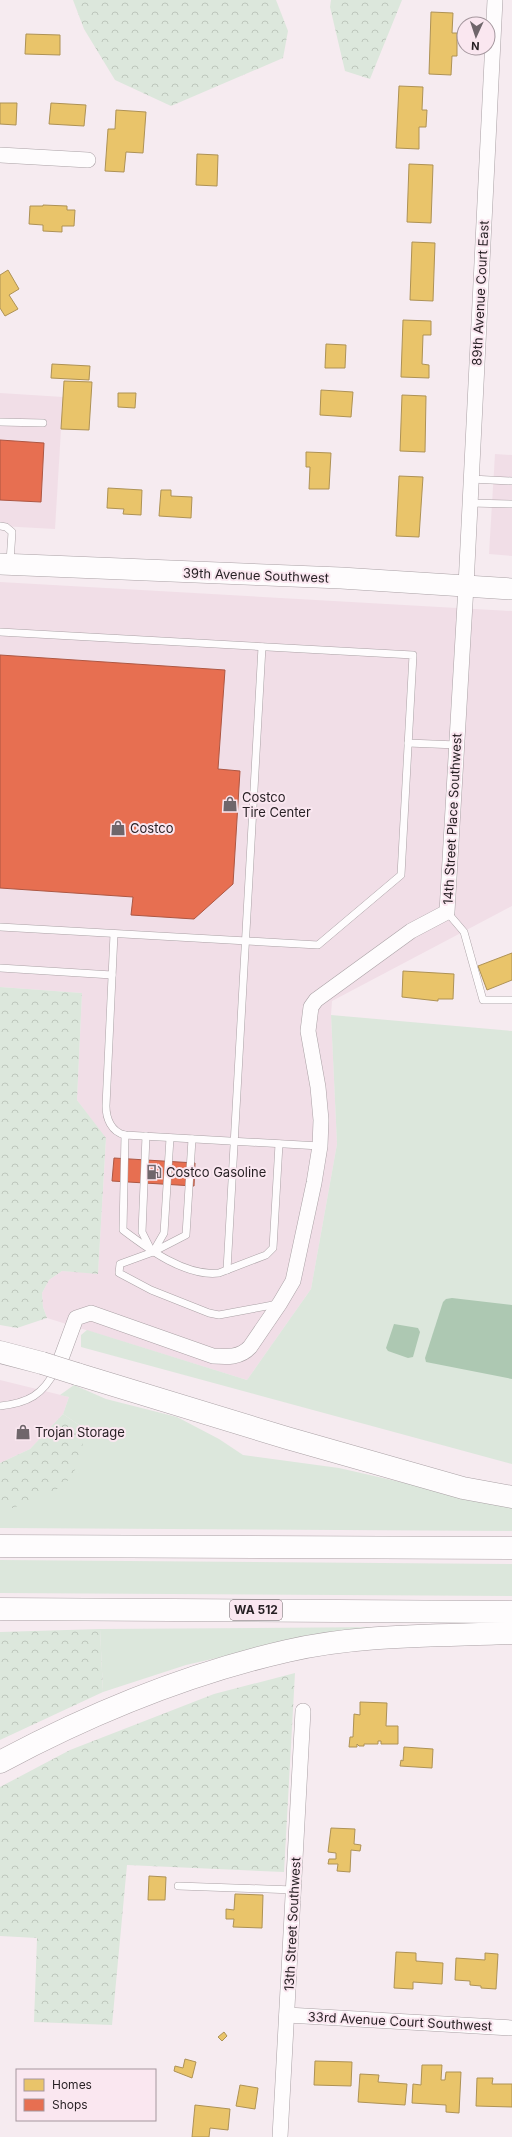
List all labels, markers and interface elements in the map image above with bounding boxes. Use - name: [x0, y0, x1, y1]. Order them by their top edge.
- north arrow: [456, 16, 496, 56]
- text: N: [471, 39, 480, 53]
- street label: 89th Avenue Court East: [468, 220, 492, 366]
- street label: 39th Avenue Southwest: [183, 564, 329, 586]
- street label: 14th Street Place Southwest: [440, 733, 464, 905]
- place label: Costco Tire Center: [242, 789, 311, 820]
- shop icon: Costco Tire Center: [221, 795, 239, 813]
- shop icon: Costco: [109, 819, 127, 837]
- place label: Costco: [130, 820, 174, 836]
- fuel station icon: Costco Gasoline: [145, 1163, 163, 1181]
- place label: Costco Gasoline: [166, 1164, 266, 1180]
- shop icon: Trojan Storage: [14, 1423, 32, 1441]
- place label: Trojan Storage: [35, 1424, 125, 1440]
- road number: WA 512: [230, 1600, 282, 1620]
- street label: 13th Street Southwest: [281, 1857, 303, 1991]
- street label: 33rd Avenue Court Southwest: [307, 2008, 493, 2034]
- legend: [16, 2069, 156, 2121]
- text: Homes: [52, 2077, 92, 2092]
- text: Shops: [52, 2097, 88, 2112]

